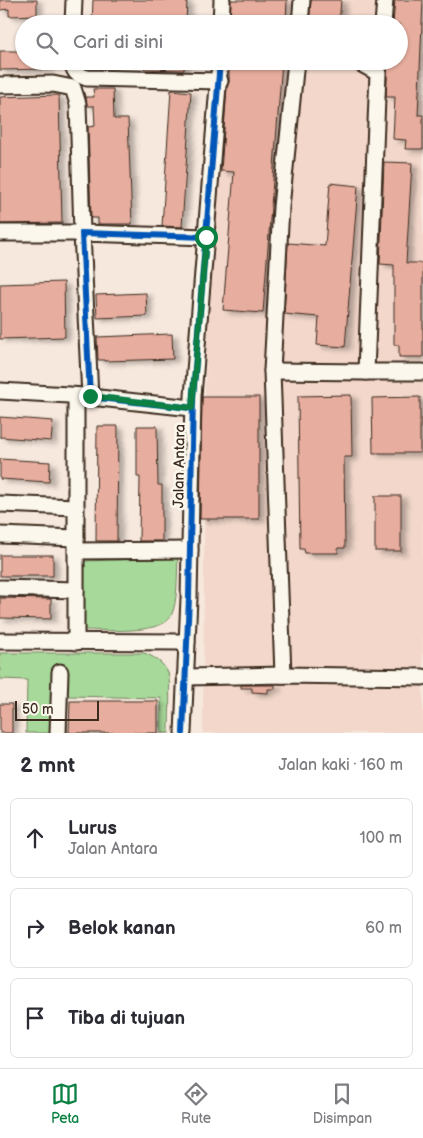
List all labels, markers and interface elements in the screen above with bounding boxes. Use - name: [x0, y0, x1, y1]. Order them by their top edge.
- search box: [15, 15, 408, 70]
- icon: search: [33, 29, 61, 57]
- text: Cari di sini: [73, 31, 163, 54]
- route start: [195, 226, 218, 249]
- route end: [79, 385, 102, 408]
- street label: Jalan Antara: [169, 424, 190, 508]
- scale bar: [15, 698, 99, 721]
- text: 50 m: [22, 701, 54, 718]
- text: 2 mnt: [20, 753, 75, 778]
- text: Jalan kaki · 160 m: [278, 756, 403, 775]
- text: Lurus: [68, 817, 117, 840]
- icon: ahead: [21, 824, 49, 852]
- text: 100 m: [359, 829, 402, 848]
- text: Jalan Antara: [68, 840, 158, 859]
- icon: right: [21, 914, 49, 942]
- text: Belok kanan: [68, 917, 176, 940]
- text: 60 m: [365, 919, 402, 938]
- icon: arrive: [21, 1004, 49, 1032]
- text: Tiba di tujuan: [68, 1007, 185, 1030]
- tab: Peta: [51, 1080, 79, 1127]
- tab: Rute: [181, 1080, 211, 1127]
- tab: Disimpan: [313, 1080, 372, 1127]

